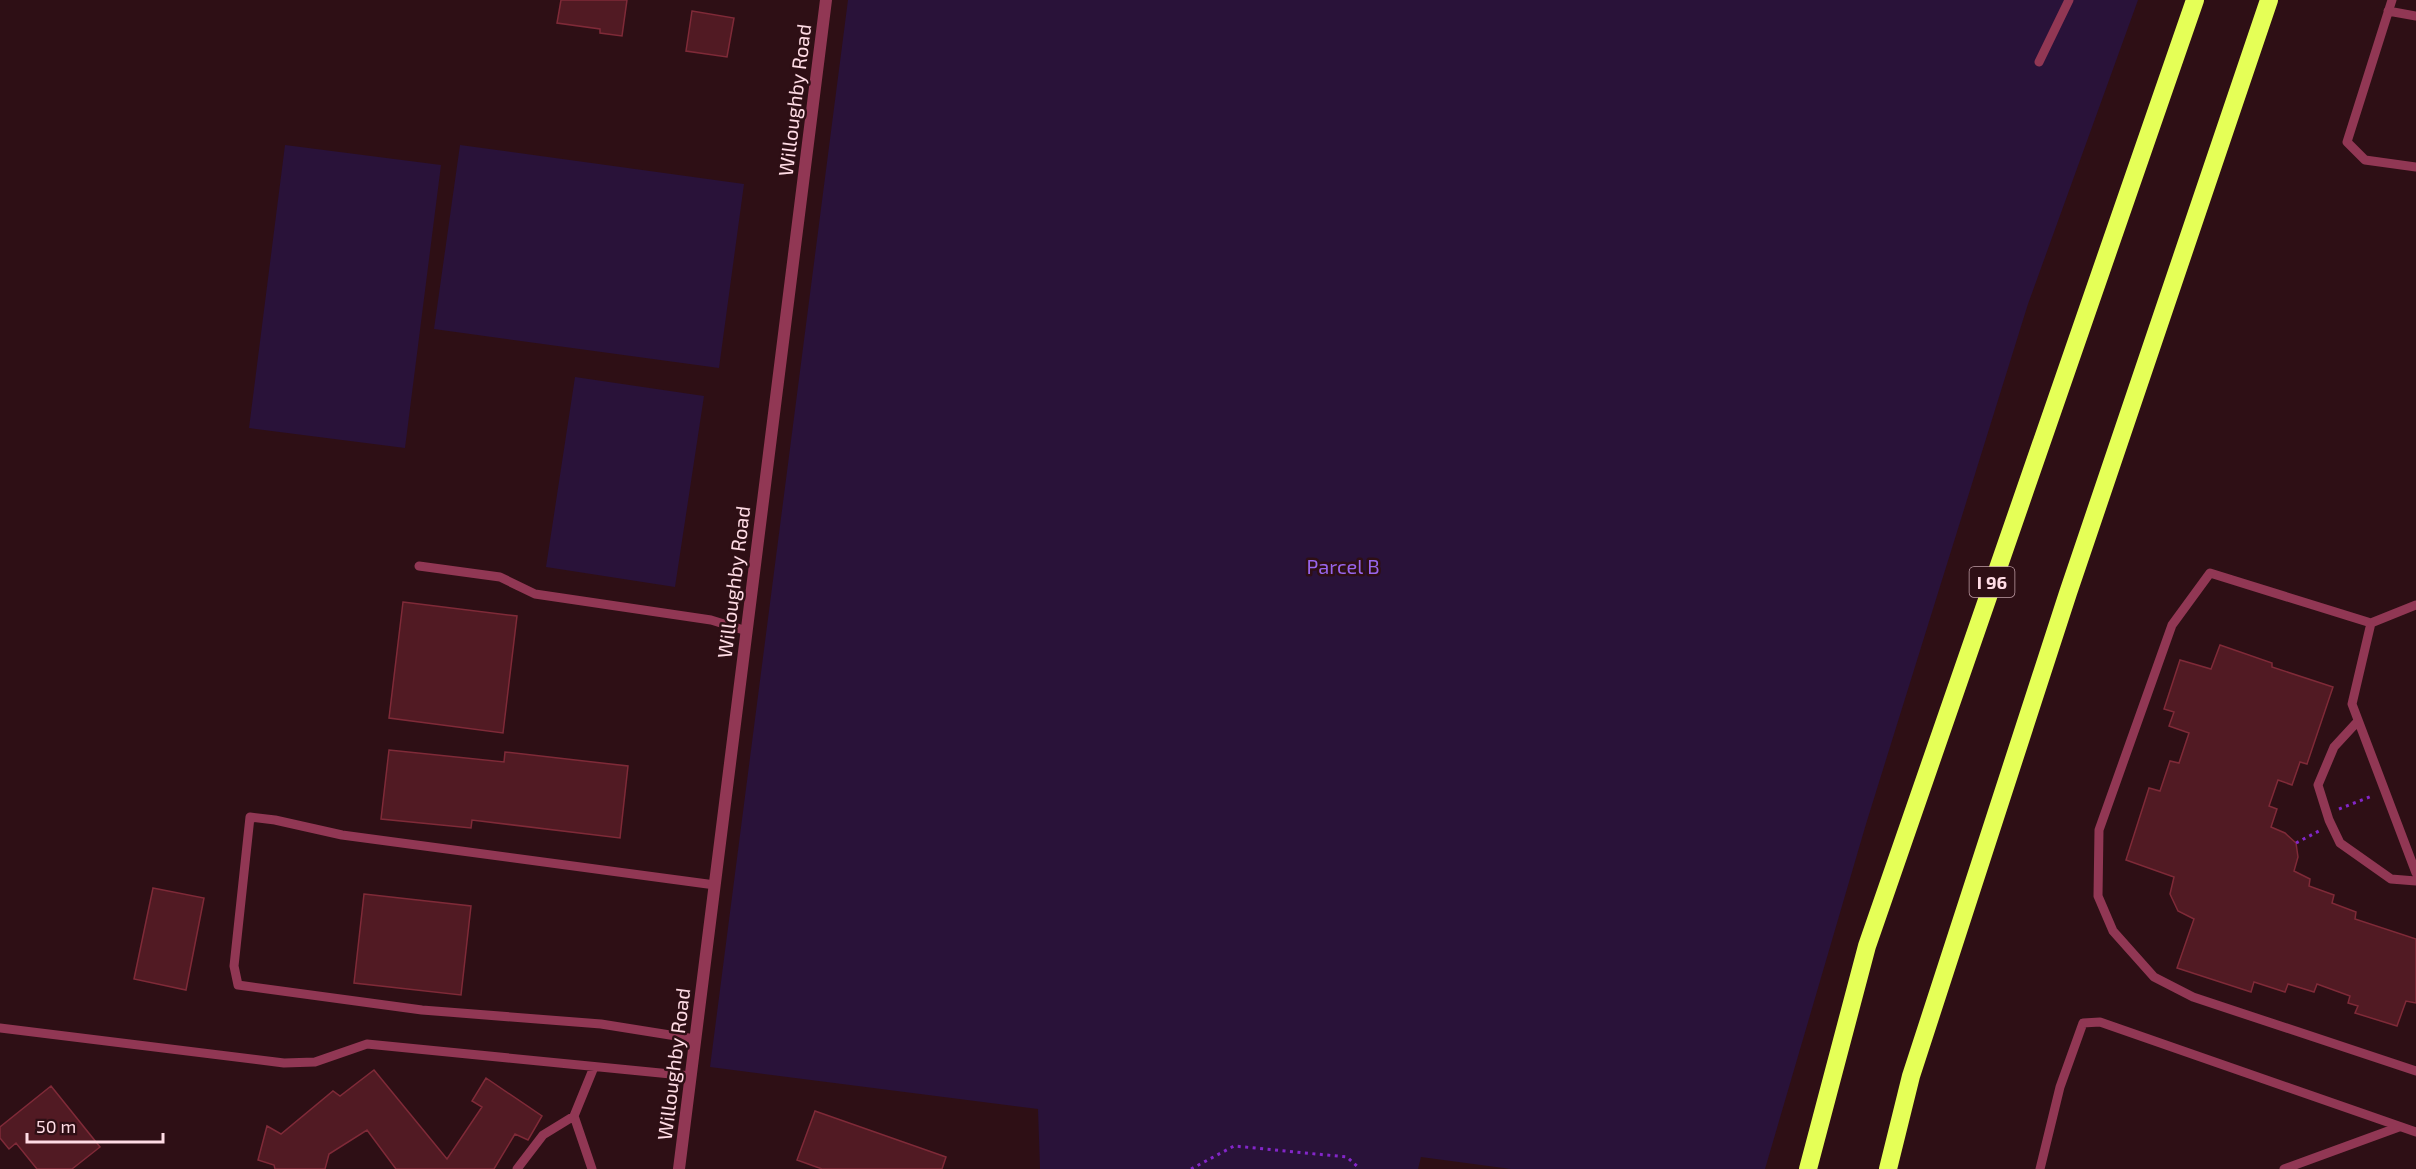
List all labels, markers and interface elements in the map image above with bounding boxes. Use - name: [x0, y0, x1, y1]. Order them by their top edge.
- street label: Willoughby Road: [773, 22, 815, 178]
- street label: Willoughby Road: [712, 504, 754, 660]
- park label: Parcel B: [1306, 554, 1380, 578]
- road number: I 96: [1970, 567, 2014, 597]
- street label: Willoughby Road: [652, 986, 694, 1142]
- scale bar: [27, 1106, 164, 1144]
- text: 50 m: [36, 1115, 76, 1137]

